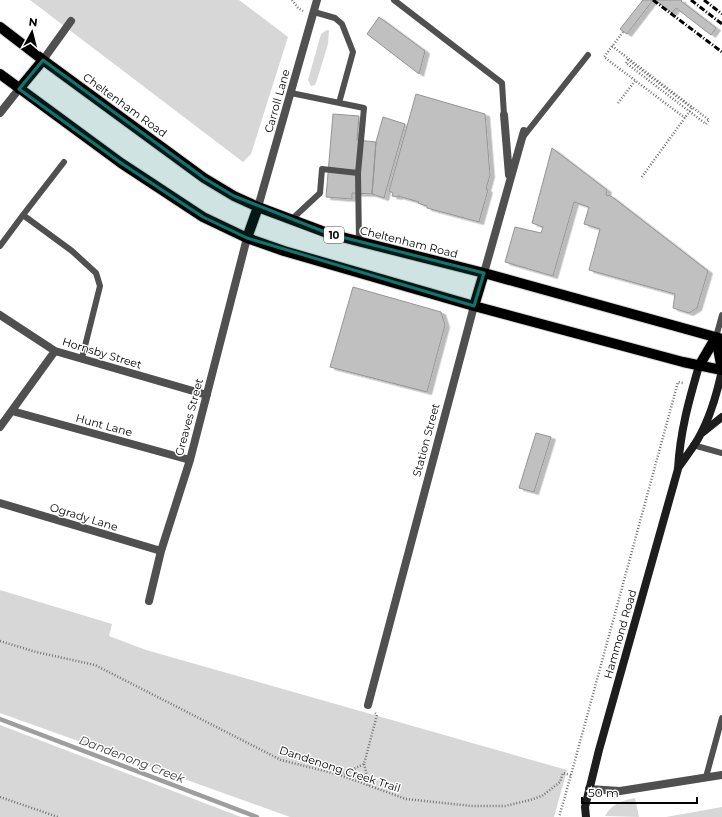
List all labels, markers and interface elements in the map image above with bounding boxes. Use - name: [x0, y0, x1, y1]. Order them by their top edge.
- north arrow: [12, 12, 52, 52]
- text: N: [28, 15, 38, 30]
- street label: Carroll Lane: [261, 67, 293, 134]
- street label: Cheltenham Road: [80, 70, 170, 140]
- street label: Cheltenham Road: [359, 223, 459, 261]
- road number: 10: [324, 227, 344, 243]
- street label: Hornsby Street: [61, 334, 144, 372]
- street label: Greaves Street: [172, 376, 206, 457]
- street label: Station Street: [409, 401, 443, 478]
- street label: Hunt Lane: [74, 411, 134, 439]
- street label: Ogrady Lane: [48, 500, 120, 534]
- street label: Hammond Road: [601, 588, 639, 680]
- water label: Dandenong Creek: [77, 732, 188, 786]
- street label: Dandenong Creek Trail: [278, 743, 402, 795]
- scale bar: [582, 779, 697, 805]
- text: 50 m: [588, 785, 619, 800]

